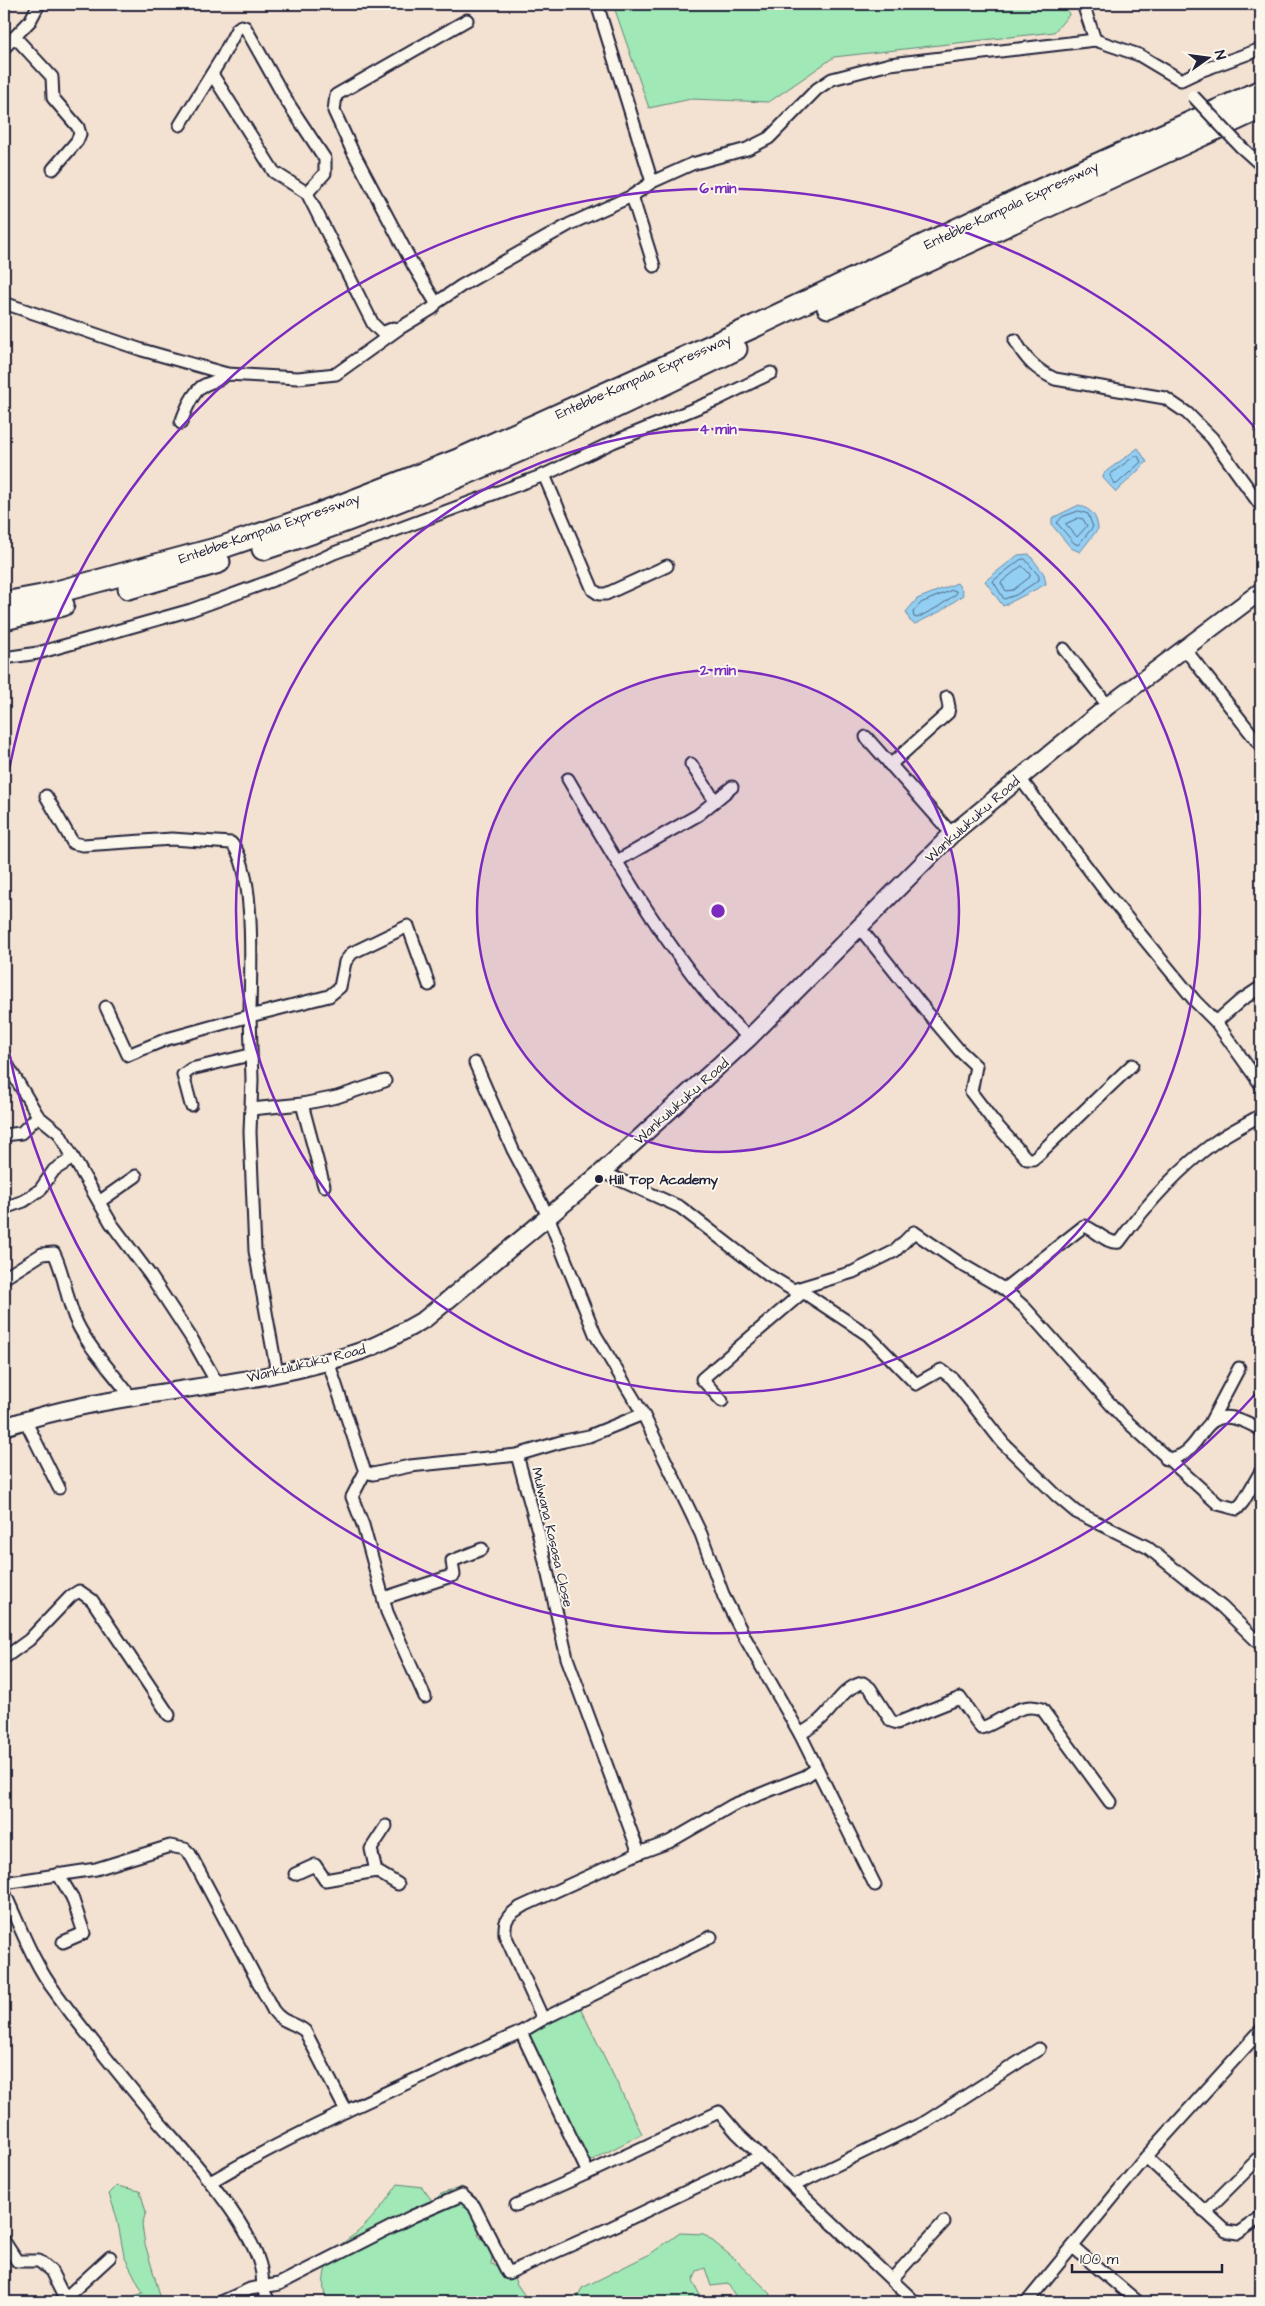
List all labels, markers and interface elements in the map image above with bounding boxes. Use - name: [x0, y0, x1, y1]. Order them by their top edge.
- north arrow: [1182, 32, 1232, 82]
- text: N: [1209, 48, 1230, 62]
- street label: Entebbe–Kampala Expressway: [921, 156, 1102, 255]
- text: 6 min: [700, 178, 737, 199]
- street label: Entebbe–Kampala Expressway: [552, 329, 735, 425]
- text: 4 min: [699, 419, 737, 440]
- street label: Entebbe–Kampala Expressway: [176, 488, 363, 569]
- text: 2 min: [699, 660, 737, 681]
- street label: Wankulukuku Road: [921, 772, 1025, 868]
- centre of rings: [709, 902, 727, 920]
- street label: Wankulukuku Road: [630, 1054, 734, 1150]
- place label: Hill Top Academy: [609, 1170, 718, 1190]
- marker: Hill Top Academy: [593, 1173, 605, 1185]
- street label: Wankulukuku Road: [245, 1340, 368, 1388]
- street label: Mulwana Kasasa Close: [526, 1465, 578, 1610]
- scale bar: [1072, 2241, 1222, 2273]
- text: 100 m: [1080, 2249, 1119, 2270]

